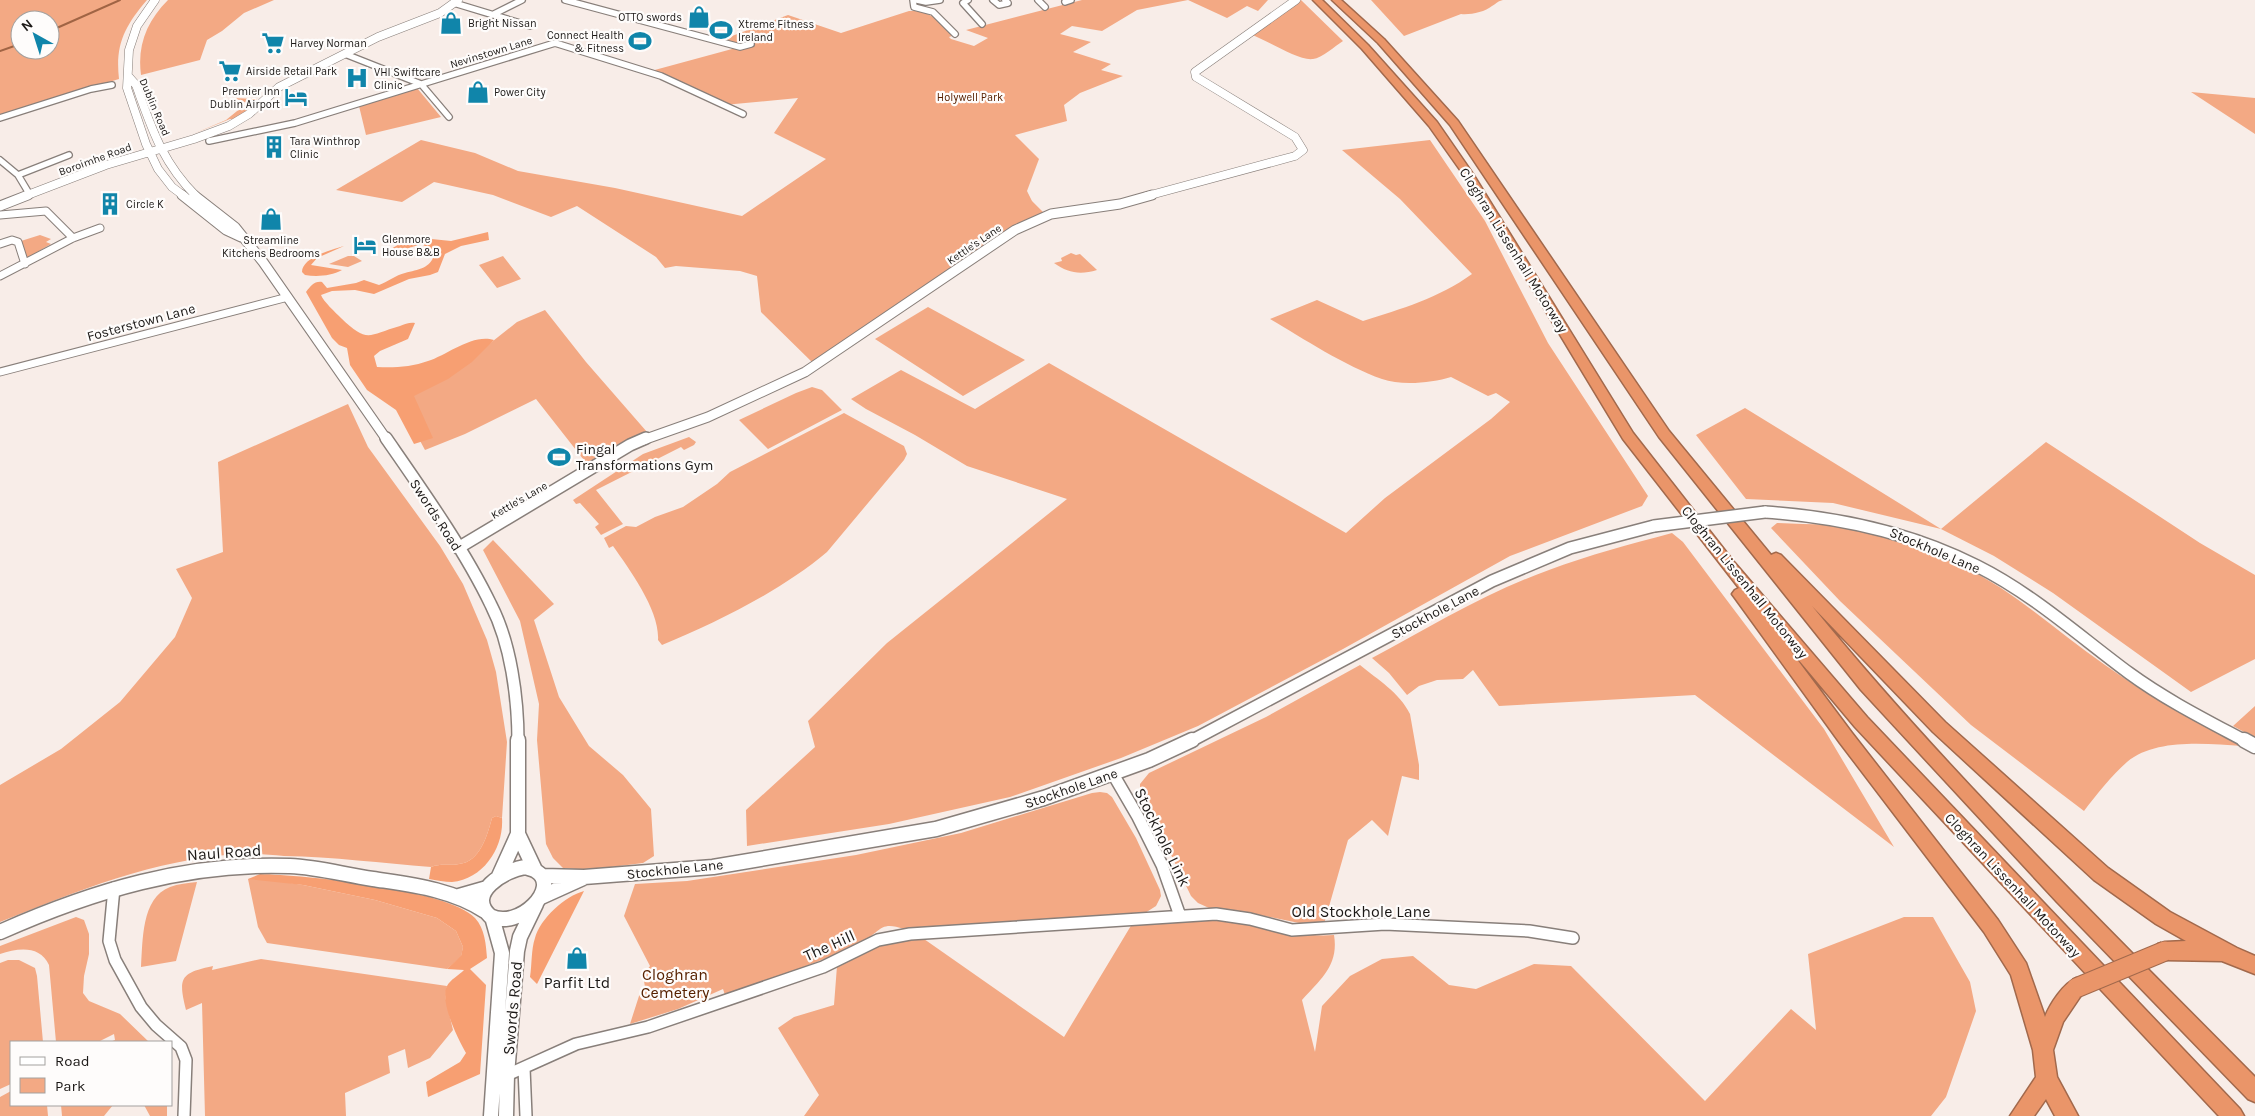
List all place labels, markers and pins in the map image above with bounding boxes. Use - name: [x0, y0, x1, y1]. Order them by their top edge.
- shop icon: OTTO swords: [686, 4, 712, 30]
- shop icon: Bright Nissan: [438, 10, 464, 36]
- place label: OTTO swords: [618, 11, 682, 24]
- place label: Bright Nissan: [468, 17, 537, 30]
- sports icon: Xtreme Fitness Ireland: [708, 17, 734, 43]
- place label: Xtreme Fitness Ireland: [738, 18, 815, 44]
- sports icon: Connect Health & Fitness: [627, 28, 653, 54]
- place label: Connect Health & Fitness: [547, 29, 624, 55]
- supermarket icon: Harvey Norman: [260, 30, 286, 56]
- place label: Harvey Norman: [290, 37, 367, 50]
- supermarket icon: Airside Retail Park: [217, 58, 243, 84]
- place label: Airside Retail Park: [246, 65, 337, 78]
- hospital icon: VHI Swiftcare Clinic: [344, 65, 370, 91]
- place label: VHI Swiftcare Clinic: [374, 66, 441, 92]
- shop icon: Power City: [465, 79, 491, 105]
- hotel icon: Premier Inn Dublin Airport: [283, 84, 309, 110]
- place label: Premier Inn Dublin Airport: [210, 85, 280, 111]
- place label: Power City: [494, 86, 546, 99]
- building icon: Tara Winthrop Clinic: [261, 134, 287, 160]
- place label: Tara Winthrop Clinic: [290, 135, 360, 161]
- building icon: Circle K: [97, 191, 123, 217]
- place label: Circle K: [126, 198, 164, 211]
- shop icon: Streamline Kitchens Bedrooms: [258, 206, 284, 232]
- hotel icon: Glenmore House B&B: [352, 232, 378, 258]
- place label: Glenmore House B&B: [382, 233, 440, 259]
- place label: Streamline Kitchens Bedrooms: [222, 234, 320, 260]
- place label: Fingal Transformations Gym: [576, 441, 713, 474]
- sports icon: Fingal Transformations Gym: [546, 444, 572, 470]
- shop icon: Parfit Ltd: [564, 945, 590, 971]
- place label: Parfit Ltd: [544, 973, 610, 992]

